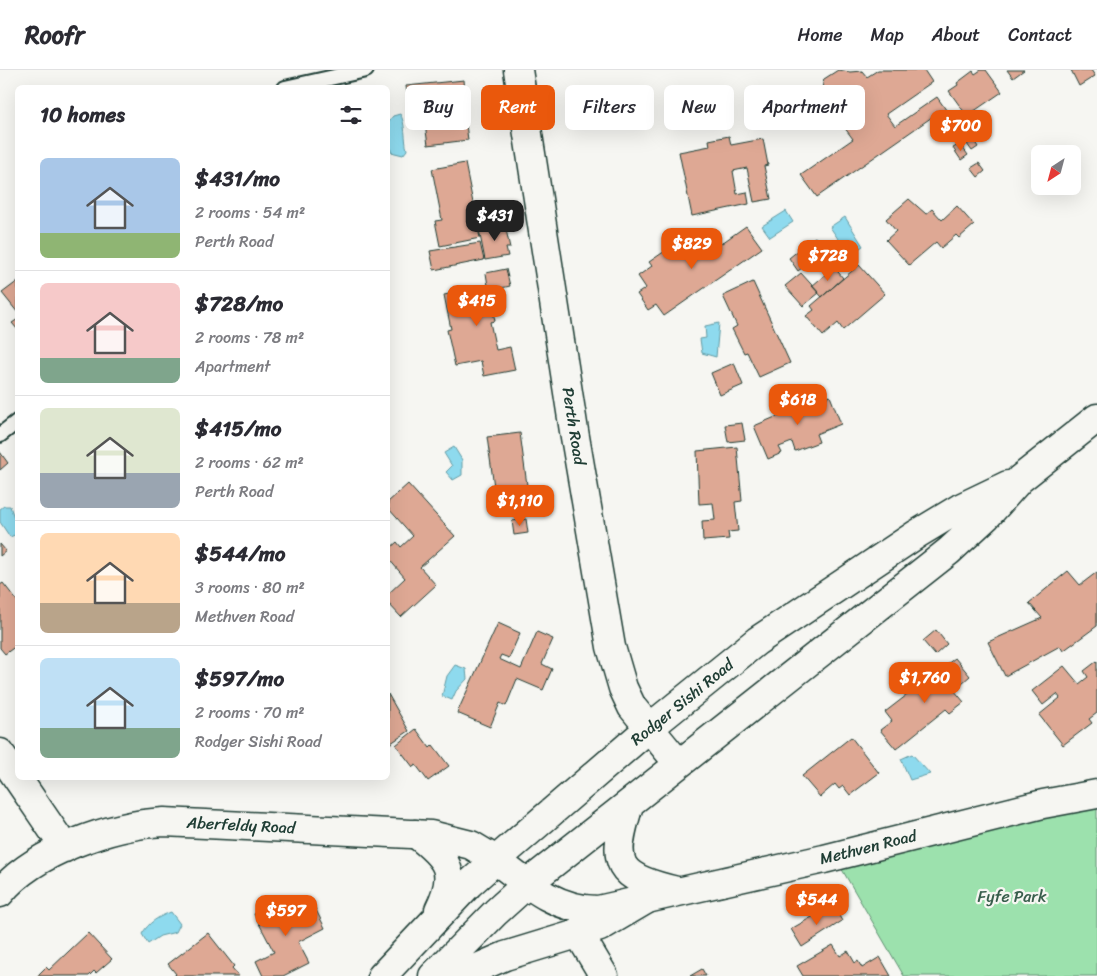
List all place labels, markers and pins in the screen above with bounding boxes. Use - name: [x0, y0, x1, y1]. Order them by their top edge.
- pin: $700: [931, 109, 991, 152]
- pin: $431: [465, 200, 525, 242]
- pin: $829: [662, 228, 722, 270]
- pin: $728: [798, 240, 858, 282]
- pin: $415: [447, 284, 507, 327]
- pin: $618: [768, 384, 828, 426]
- pin: $1,110: [479, 484, 561, 527]
- pin: $1,760: [884, 662, 966, 704]
- pin: $544: [787, 884, 847, 926]
- pin: $597: [256, 894, 316, 937]

